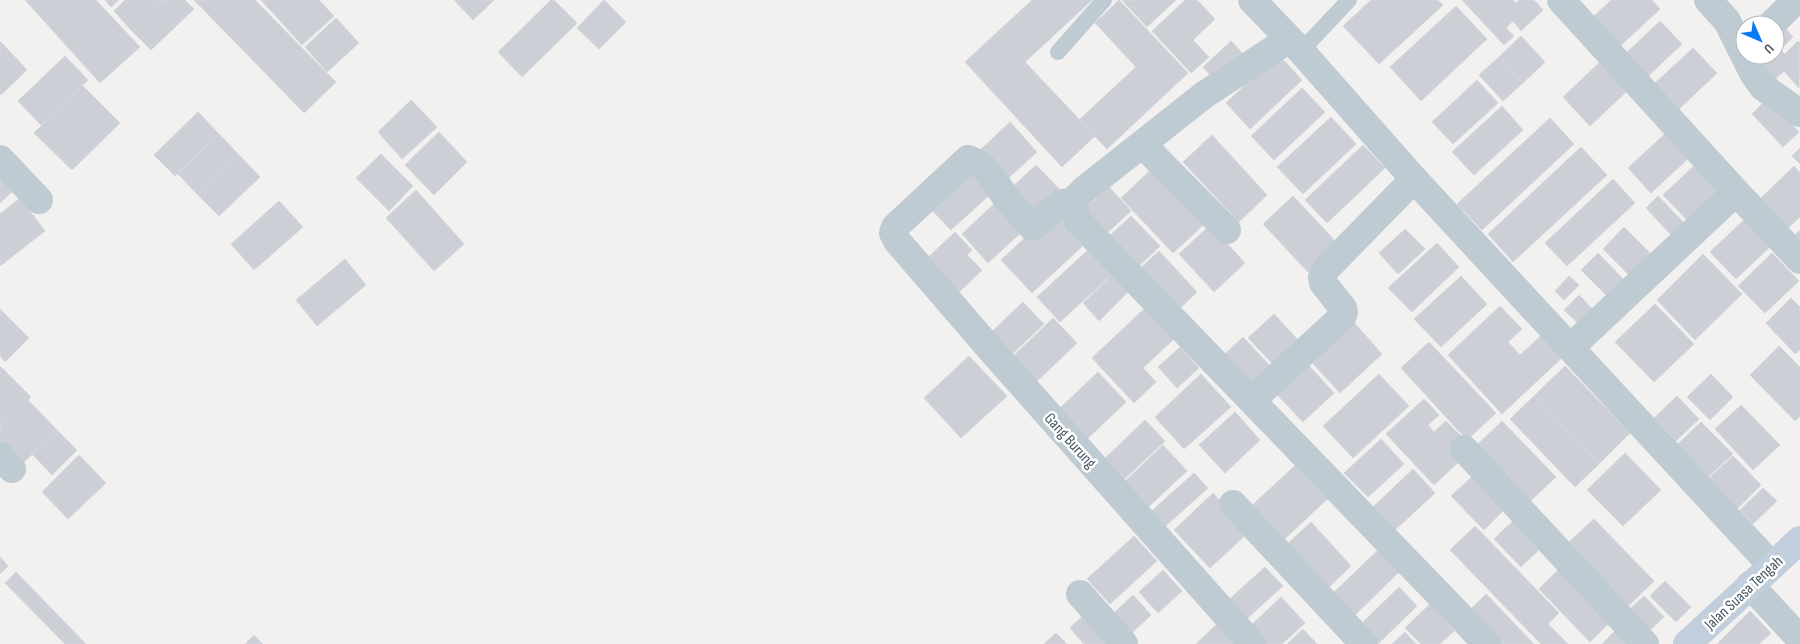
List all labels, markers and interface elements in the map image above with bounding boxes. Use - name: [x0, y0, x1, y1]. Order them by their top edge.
- north arrow: [1735, 15, 1785, 65]
- text: U: [1760, 40, 1777, 57]
- street label: Gang Burung: [1040, 409, 1100, 473]
- street label: Jalan Suasa Tengah: [1700, 552, 1787, 635]

